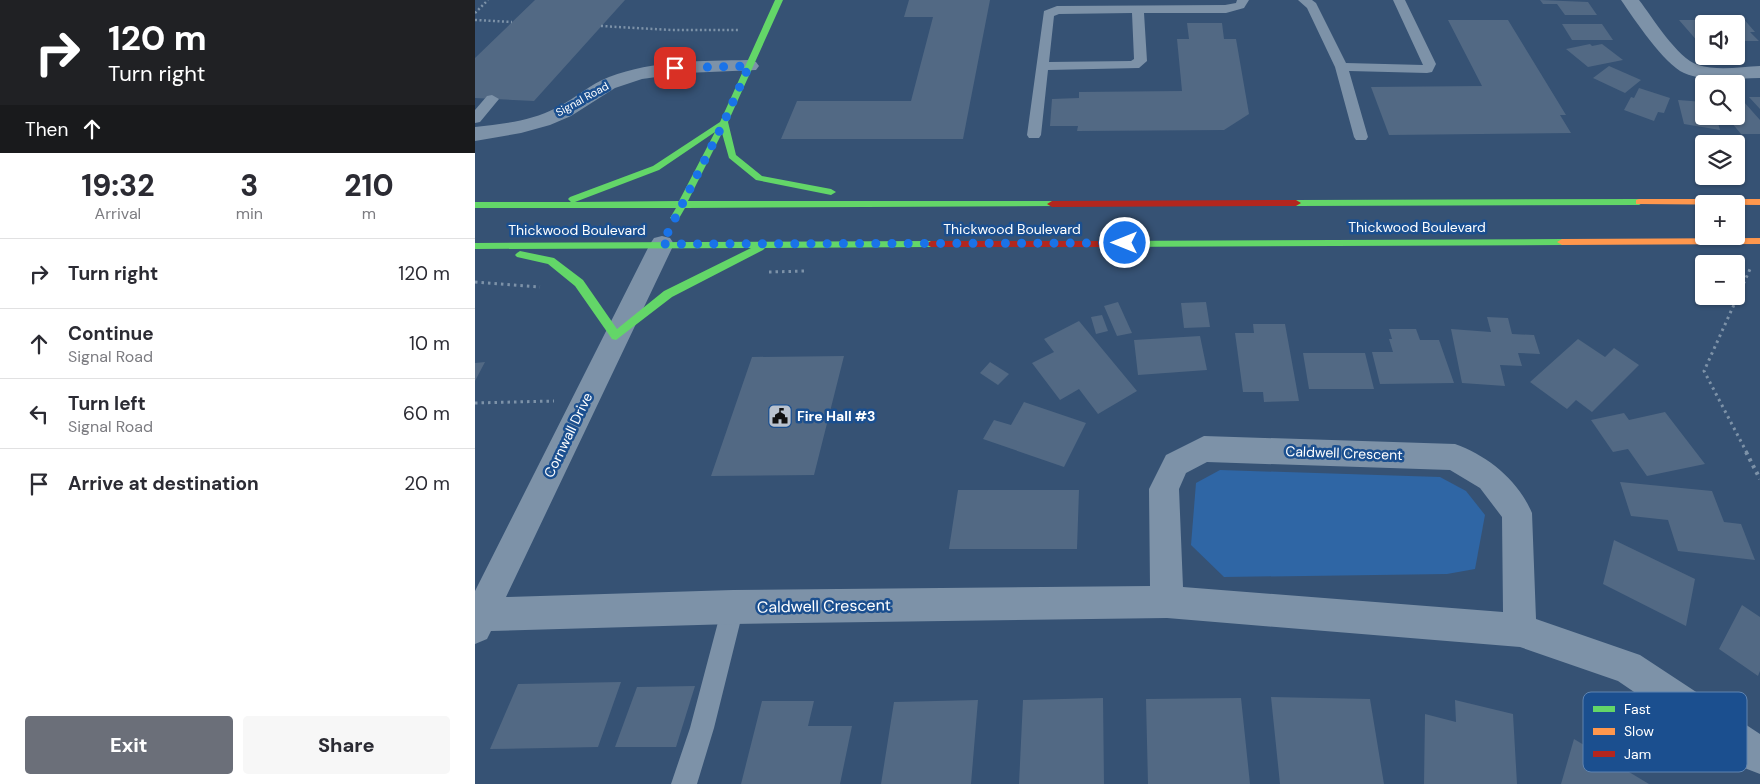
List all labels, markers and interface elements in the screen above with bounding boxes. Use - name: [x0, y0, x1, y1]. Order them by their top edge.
- text: 120 m: [108, 15, 207, 61]
- map controls: [1695, 15, 1745, 305]
- button: sound: [1695, 15, 1745, 65]
- icon: right: [25, 20, 90, 85]
- pin: [654, 47, 696, 89]
- icon: arrive: [661, 54, 689, 82]
- text: Turn right: [108, 59, 205, 88]
- button: search: [1695, 75, 1745, 125]
- street label: Signal Road: [553, 79, 611, 119]
- icon: ahead: [78, 115, 106, 143]
- text: Then: [25, 117, 68, 142]
- button: layers: [1695, 135, 1745, 185]
- text: 19:32: [81, 166, 155, 205]
- text: 3: [240, 166, 258, 205]
- text: 210: [344, 166, 394, 205]
- button: +: [1695, 195, 1745, 245]
- text: Arrival: [95, 203, 141, 224]
- text: min: [236, 203, 263, 224]
- text: m: [362, 203, 376, 224]
- position arrow: [1098, 216, 1150, 268]
- street label: Thickwood Boulevard: [1348, 218, 1486, 236]
- street label: Thickwood Boulevard: [943, 220, 1081, 238]
- street label: Thickwood Boulevard: [508, 221, 646, 239]
- button: −: [1695, 255, 1745, 305]
- icon: right: [25, 260, 53, 288]
- text: Turn right: [68, 261, 158, 286]
- text: 120 m: [398, 261, 450, 286]
- text: Continue: [68, 321, 154, 346]
- icon: ahead: [25, 330, 53, 358]
- text: 10 m: [409, 331, 450, 356]
- text: Signal Road: [68, 346, 153, 367]
- street label: Cornwall Drive: [540, 389, 596, 481]
- text: Turn left: [68, 391, 146, 416]
- icon: left: [25, 400, 53, 428]
- text: 60 m: [403, 401, 450, 426]
- public building icon: Fire Hall #3: [767, 403, 793, 429]
- place label: Fire Hall #3: [797, 407, 875, 425]
- text: Signal Road: [68, 416, 153, 437]
- street label: Caldwell Crescent: [1285, 442, 1403, 464]
- icon: arrive: [25, 470, 53, 498]
- text: Arrive at destination: [68, 471, 259, 496]
- text: 20 m: [404, 471, 450, 496]
- street label: Caldwell Crescent: [757, 594, 891, 618]
- legend: [1583, 692, 1747, 772]
- text: Fast: [1624, 700, 1651, 718]
- button: Exit: [25, 716, 233, 774]
- button: Share: [243, 716, 450, 774]
- text: Slow: [1624, 722, 1654, 740]
- text: Jam: [1624, 745, 1651, 763]

